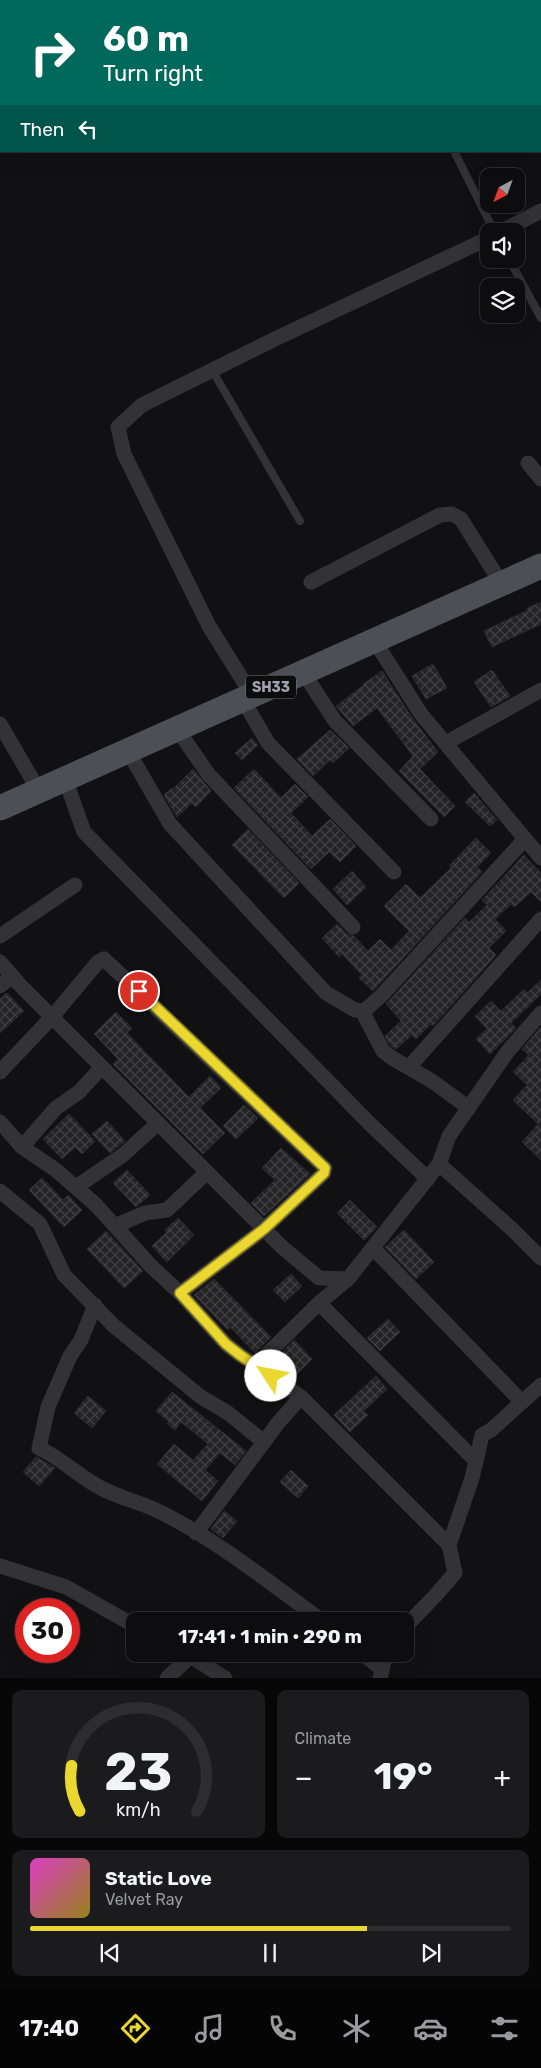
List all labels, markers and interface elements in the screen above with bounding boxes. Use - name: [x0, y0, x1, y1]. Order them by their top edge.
- text: 60 m: [103, 18, 189, 60]
- icon: right: [20, 20, 85, 85]
- text: Turn right: [103, 60, 203, 87]
- icon: left: [74, 115, 102, 143]
- text: Then: [20, 118, 64, 141]
- north arrow: [480, 168, 525, 212]
- map controls: [480, 168, 525, 323]
- button: sound: [480, 223, 525, 268]
- button: layers: [480, 278, 525, 323]
- road number: SH33: [246, 676, 296, 699]
- pin: [118, 970, 160, 1012]
- icon: arrive: [125, 977, 153, 1005]
- position arrow: [244, 1349, 296, 1401]
- speed limit sign: 30: [15, 1598, 80, 1663]
- text: 17:41 · 1 min · 290 m: [178, 1625, 362, 1648]
- text: Climate: [295, 1729, 351, 1748]
- text: 23: [104, 1741, 172, 1803]
- text: 19°: [374, 1753, 433, 1799]
- text: −: [295, 1761, 313, 1794]
- text: +: [494, 1761, 511, 1794]
- text: km/h: [116, 1799, 161, 1820]
- text: Static Love: [105, 1867, 212, 1890]
- text: Velvet Ray: [105, 1890, 183, 1909]
- icon: previous: [96, 1939, 124, 1967]
- icon: pause: [256, 1939, 284, 1967]
- icon: next: [417, 1939, 445, 1967]
- icon: directions: [118, 2011, 153, 2046]
- icon: music: [192, 2011, 227, 2046]
- icon: phone: [265, 2011, 300, 2046]
- icon: climate: [339, 2011, 374, 2046]
- icon: car: [413, 2011, 448, 2046]
- icon: filters: [487, 2011, 522, 2046]
- text: 17:40: [19, 2015, 79, 2042]

